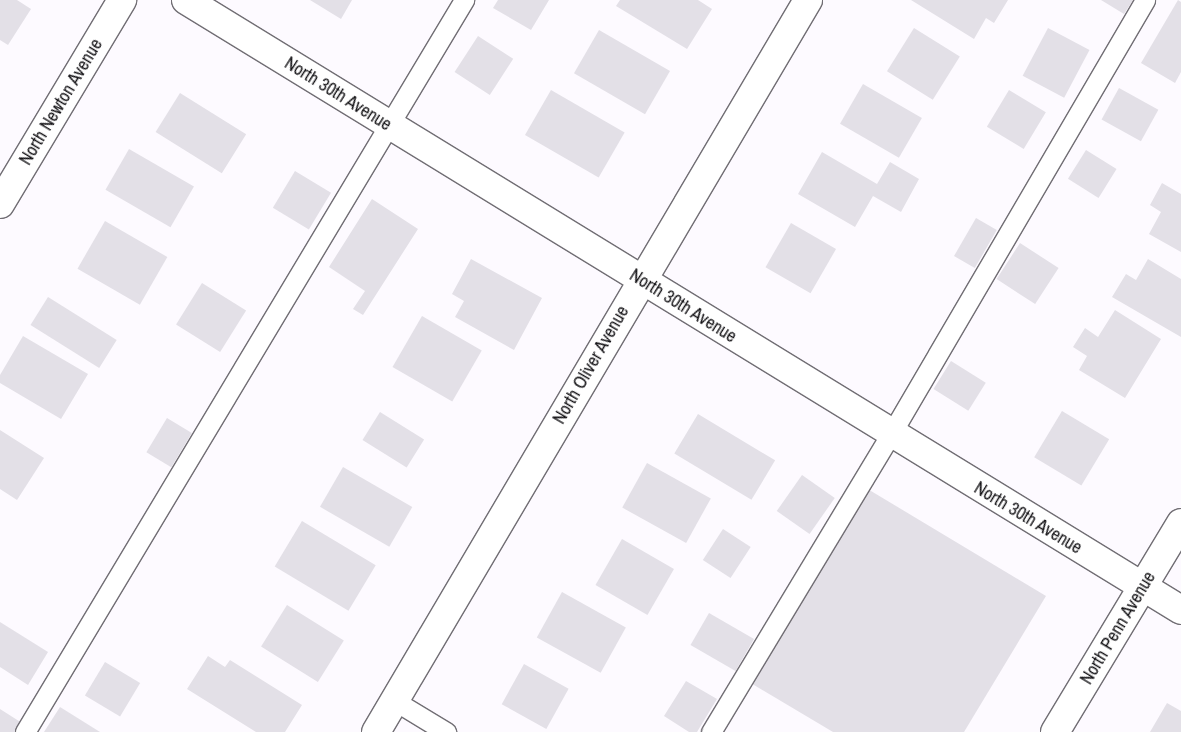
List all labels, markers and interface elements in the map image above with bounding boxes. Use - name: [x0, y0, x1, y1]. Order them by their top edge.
- street label: North Newton Avenue: [15, 35, 107, 169]
- street label: North 30th Avenue: [280, 52, 396, 136]
- street label: North 30th Avenue: [625, 264, 741, 348]
- street label: North Oliver Avenue: [548, 302, 634, 428]
- street label: North 30th Avenue: [970, 477, 1086, 559]
- street label: North Penn Avenue: [1076, 567, 1160, 689]

